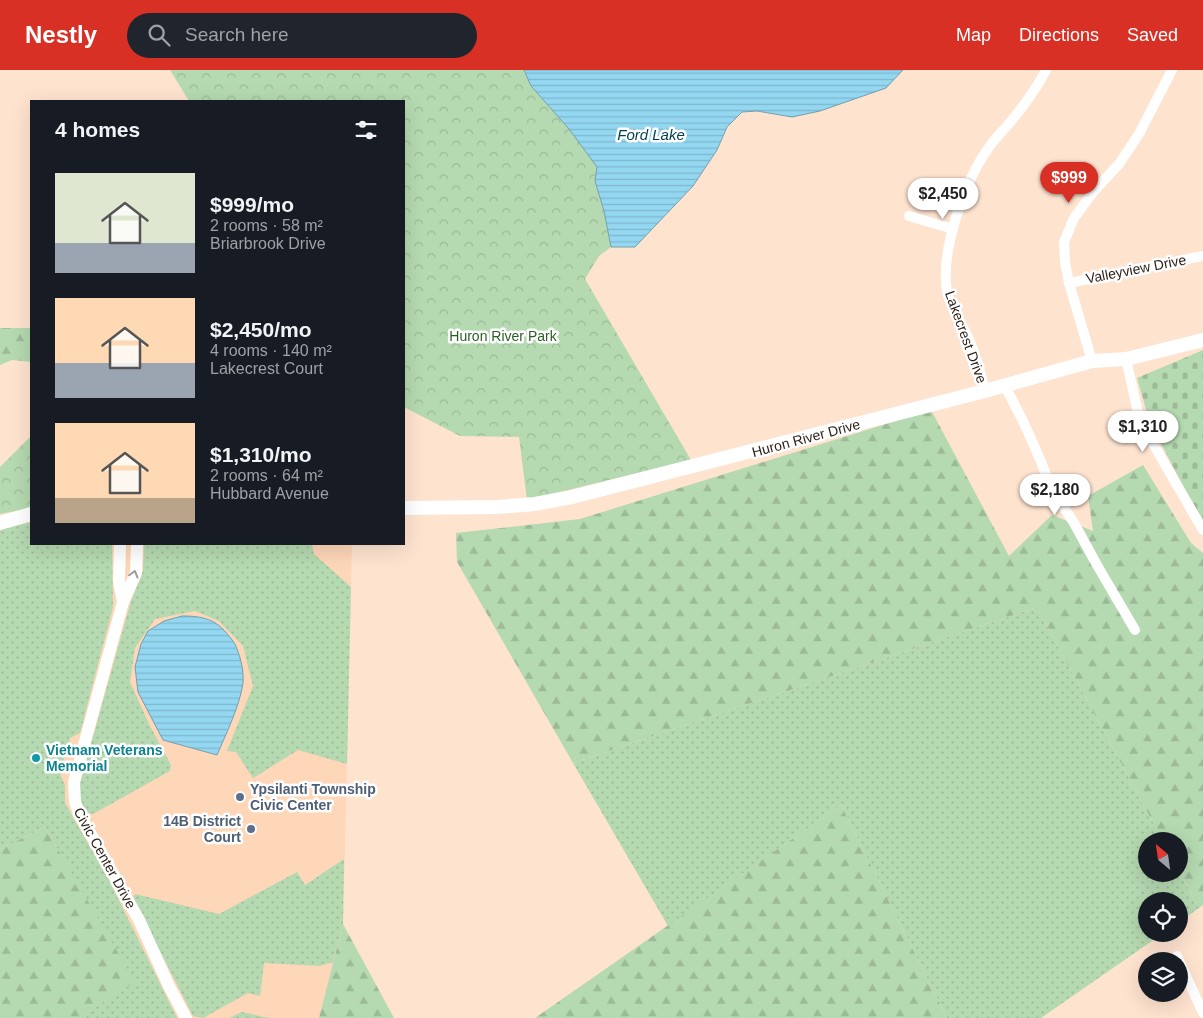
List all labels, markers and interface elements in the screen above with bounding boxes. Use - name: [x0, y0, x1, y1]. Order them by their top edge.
- search box: [127, 13, 477, 58]
- text: Nestly: [25, 21, 97, 48]
- icon: search: [145, 21, 173, 49]
- text: Search here: [185, 24, 289, 45]
- text: Map: [956, 25, 991, 45]
- text: Directions: [1019, 25, 1099, 45]
- text: Saved: [1127, 25, 1178, 45]
- icon: filters: [352, 116, 380, 144]
- text: 4 homes: [55, 118, 140, 141]
- water label: Ford Lake: [617, 126, 685, 143]
- pin: $999: [1039, 162, 1099, 204]
- text: $999: [1051, 169, 1087, 186]
- pin: $2,450: [902, 178, 984, 220]
- text: $2,450: [919, 185, 967, 202]
- icon: home: [95, 193, 155, 253]
- text: $999/mo: [210, 193, 294, 216]
- text: 2 rooms · 58 m²: [210, 217, 323, 234]
- text: Briarbrook Drive: [210, 235, 326, 252]
- street label: Valleyview Drive: [1085, 251, 1188, 287]
- street label: Lakecrest Drive: [942, 289, 990, 386]
- icon: home: [95, 318, 155, 378]
- text: $2,450/mo: [210, 318, 312, 341]
- park label: Huron River Park: [449, 328, 558, 344]
- text: 4 rooms · 140 m²: [210, 342, 332, 359]
- text: Lakecrest Court: [210, 360, 323, 377]
- pin: $1,310: [1102, 410, 1184, 453]
- street label: Huron River Drive: [750, 416, 862, 460]
- text: $1,310: [1119, 418, 1167, 435]
- icon: home: [95, 443, 155, 503]
- text: $1,310/mo: [210, 443, 312, 466]
- text: 2 rooms · 64 m²: [210, 467, 323, 484]
- pin: $2,180: [1014, 474, 1096, 516]
- text: $2,180: [1031, 481, 1079, 498]
- text: Hubbard Avenue: [210, 485, 329, 502]
- one-way arrow: [128, 570, 139, 578]
- place label: Vietnam Veterans Memorial: [46, 742, 163, 774]
- marker: Vietnam Veterans Memorial: [30, 752, 42, 764]
- place label: Ypsilanti Township Civic Center: [250, 781, 376, 813]
- marker: Ypsilanti Township Civic Center: [234, 791, 246, 803]
- street label: Civic Center Drive: [71, 805, 139, 911]
- place label: 14B District Court: [163, 813, 241, 845]
- marker: 14B District Court: [245, 823, 257, 835]
- north arrow: [1138, 832, 1188, 882]
- map controls: [1138, 832, 1188, 1002]
- button: locate: [1138, 892, 1188, 942]
- button: layers: [1138, 952, 1188, 1002]

